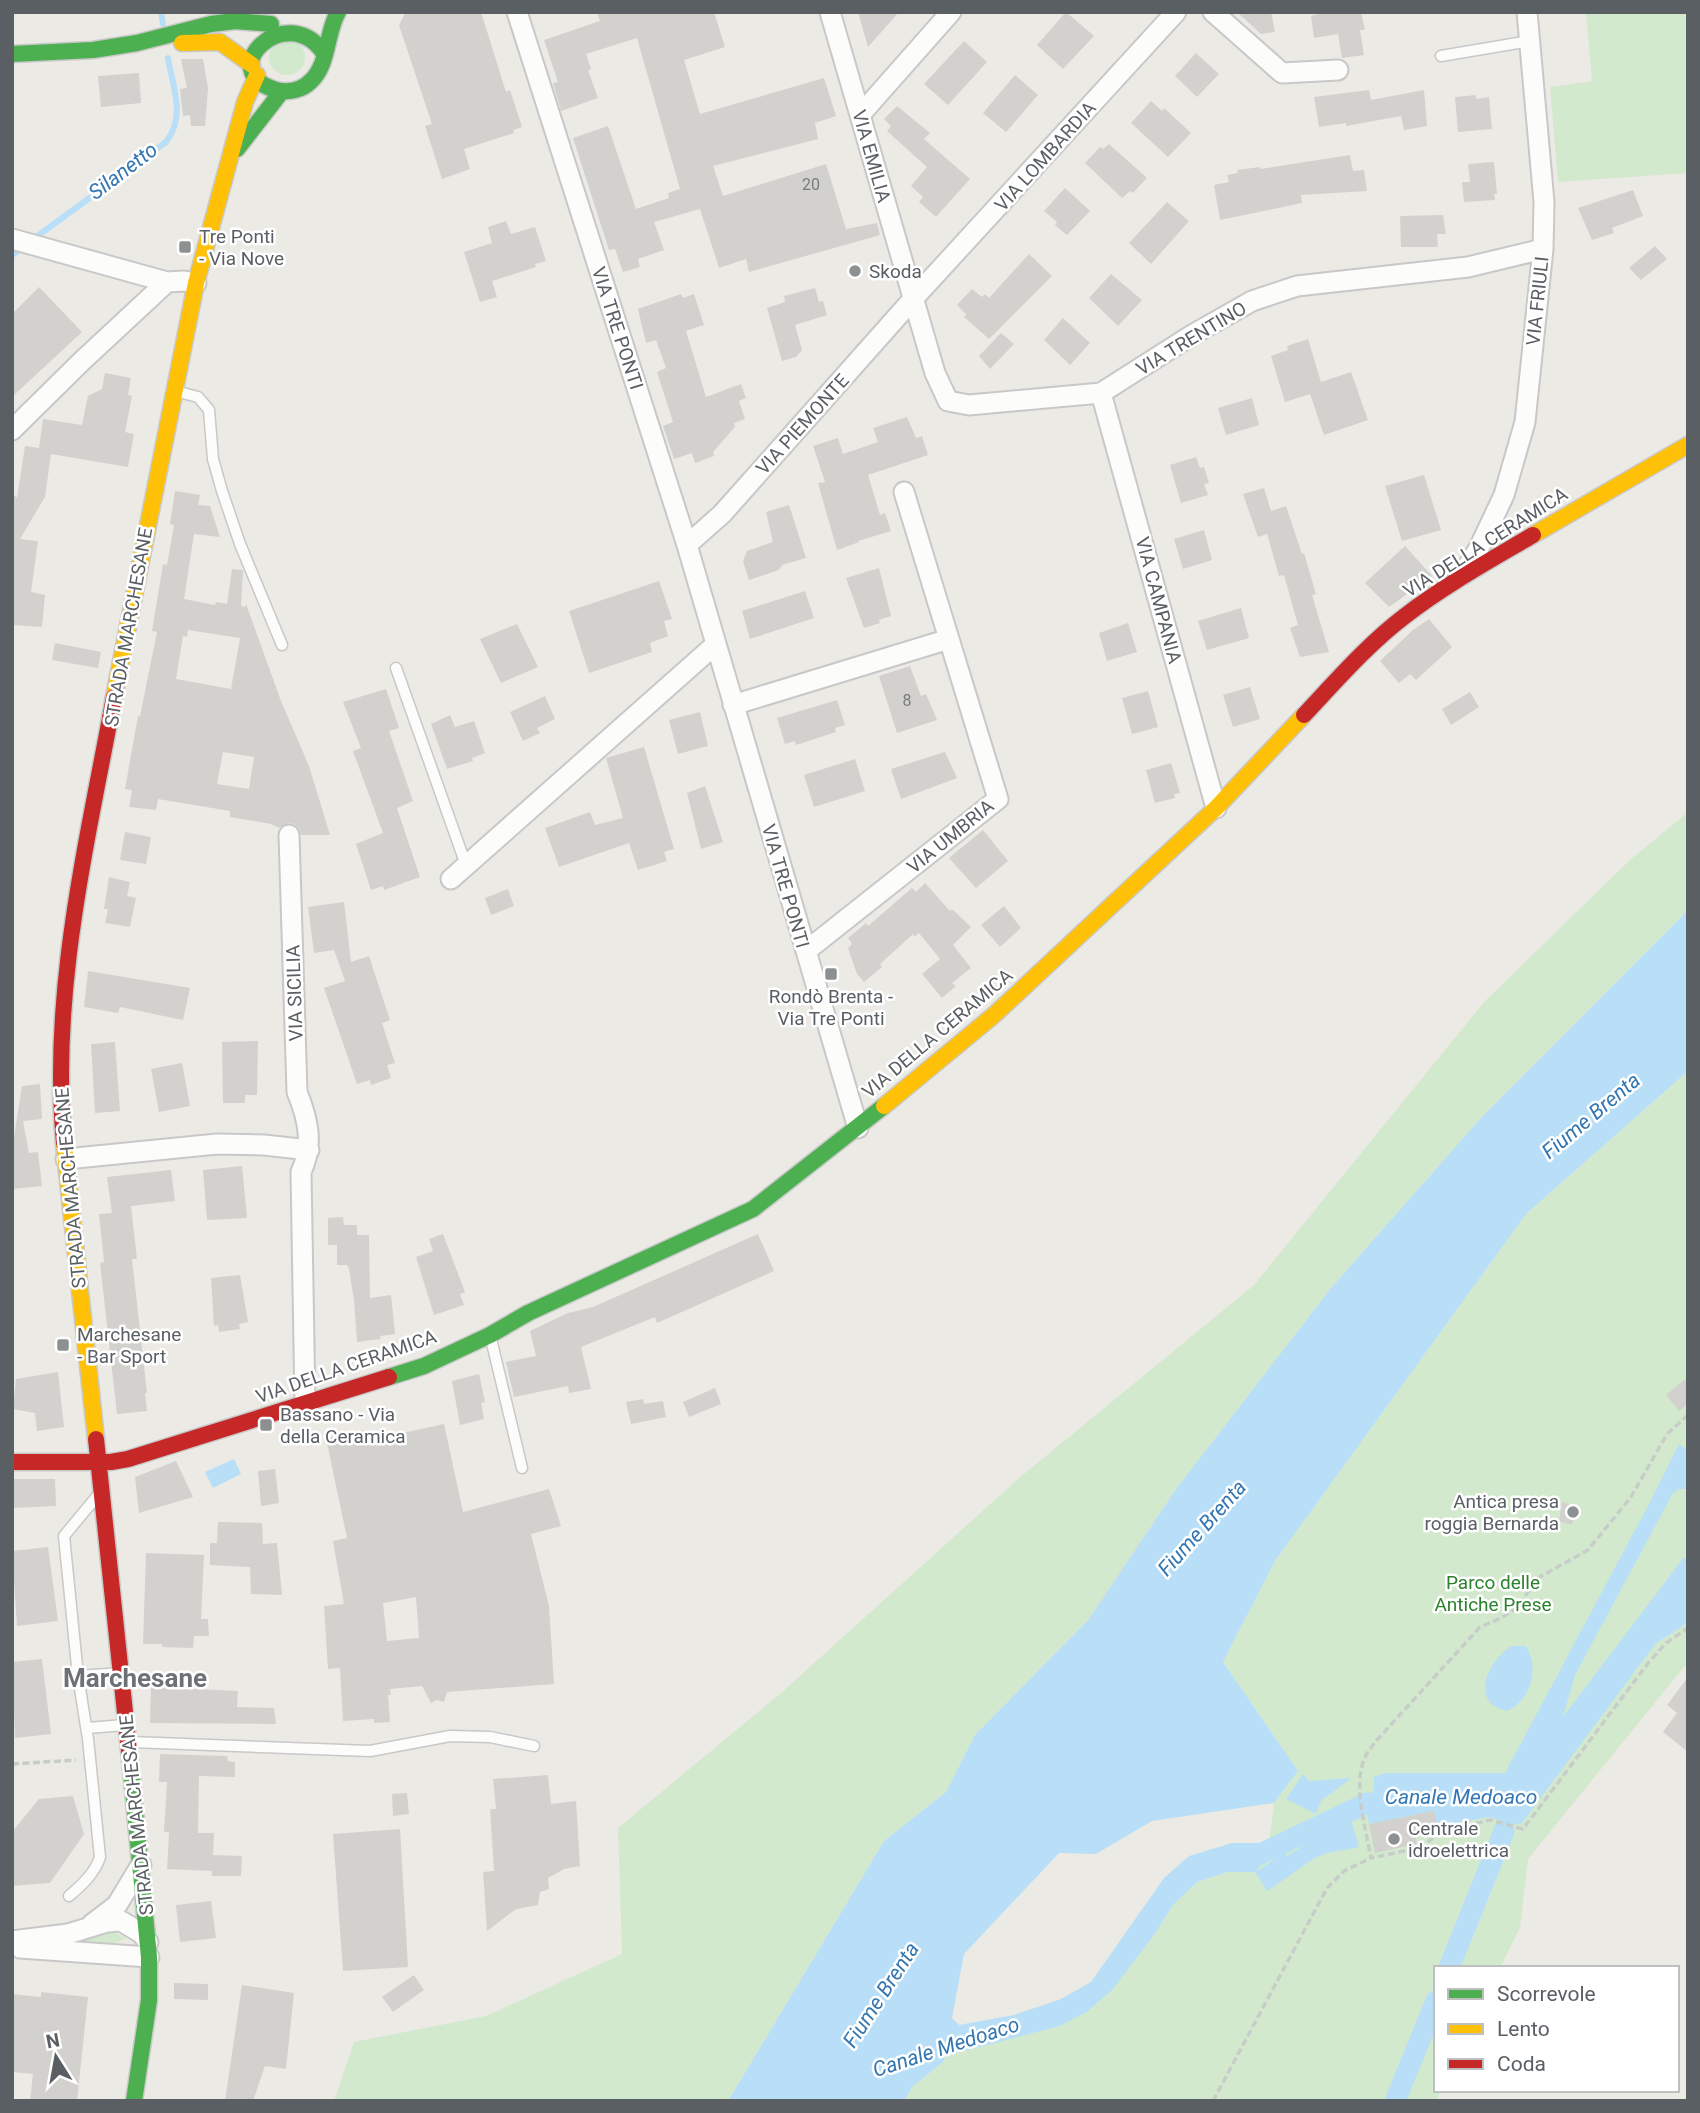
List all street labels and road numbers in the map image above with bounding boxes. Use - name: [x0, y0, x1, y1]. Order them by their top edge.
- street label: VIA LOMBARDIA: [990, 96, 1101, 216]
- street label: VIA EMILIA: [847, 107, 896, 206]
- street label: VIA FRIULI: [1521, 255, 1554, 347]
- street label: VIA TRE PONTI: [587, 264, 648, 392]
- street label: VIA TRENTINO: [1132, 297, 1251, 380]
- street label: VIA PIEMONTE: [751, 369, 854, 479]
- street label: VIA DELLA CERAMICA: [1399, 482, 1572, 602]
- street label: STRADA MARCHESANE: [100, 526, 157, 728]
- street label: VIA CAMPANIA: [1131, 534, 1187, 667]
- street label: VIA UMBRIA: [902, 794, 999, 878]
- street label: VIA TRE PONTI: [757, 822, 814, 951]
- street label: VIA SICILIA: [281, 944, 308, 1042]
- street label: VIA DELLA CERAMICA: [857, 963, 1018, 1103]
- street label: STRADA MARCHESANE: [50, 1086, 91, 1289]
- street label: VIA DELLA CERAMICA: [253, 1325, 440, 1408]
- street label: STRADA MARCHESANE: [114, 1713, 158, 1916]

